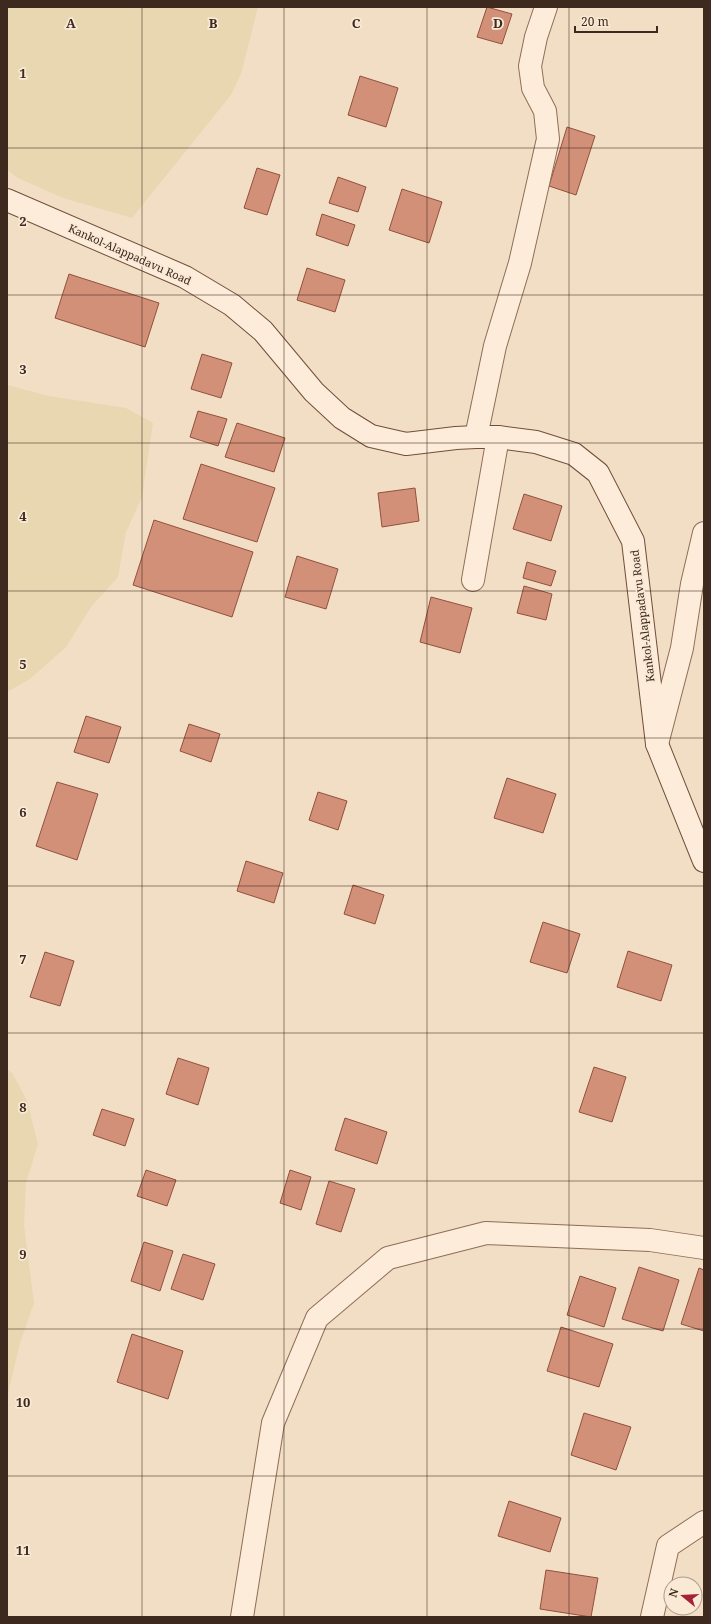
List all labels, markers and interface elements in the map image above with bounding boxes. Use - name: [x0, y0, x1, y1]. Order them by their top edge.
- scale bar: [575, 8, 657, 34]
- text: 20 m: [581, 13, 609, 30]
- text: A: [66, 14, 76, 32]
- text: B: [209, 14, 218, 32]
- text: C: [352, 14, 361, 32]
- text: D: [493, 14, 503, 32]
- text: 1: [19, 64, 27, 82]
- text: 2: [19, 212, 27, 230]
- street label: Kankol-Alappadavu Road: [66, 220, 194, 288]
- text: 3: [19, 360, 27, 378]
- text: 4: [19, 507, 27, 525]
- street label: Kankol-Alappadavu Road: [626, 549, 658, 683]
- text: 5: [19, 655, 27, 673]
- text: 6: [19, 803, 27, 821]
- text: 7: [19, 950, 27, 968]
- text: 8: [19, 1098, 27, 1116]
- text: 9: [19, 1245, 27, 1263]
- text: 10: [16, 1393, 30, 1411]
- text: 11: [16, 1541, 30, 1559]
- north arrow: [663, 1576, 703, 1616]
- text: N: [665, 1586, 682, 1599]

